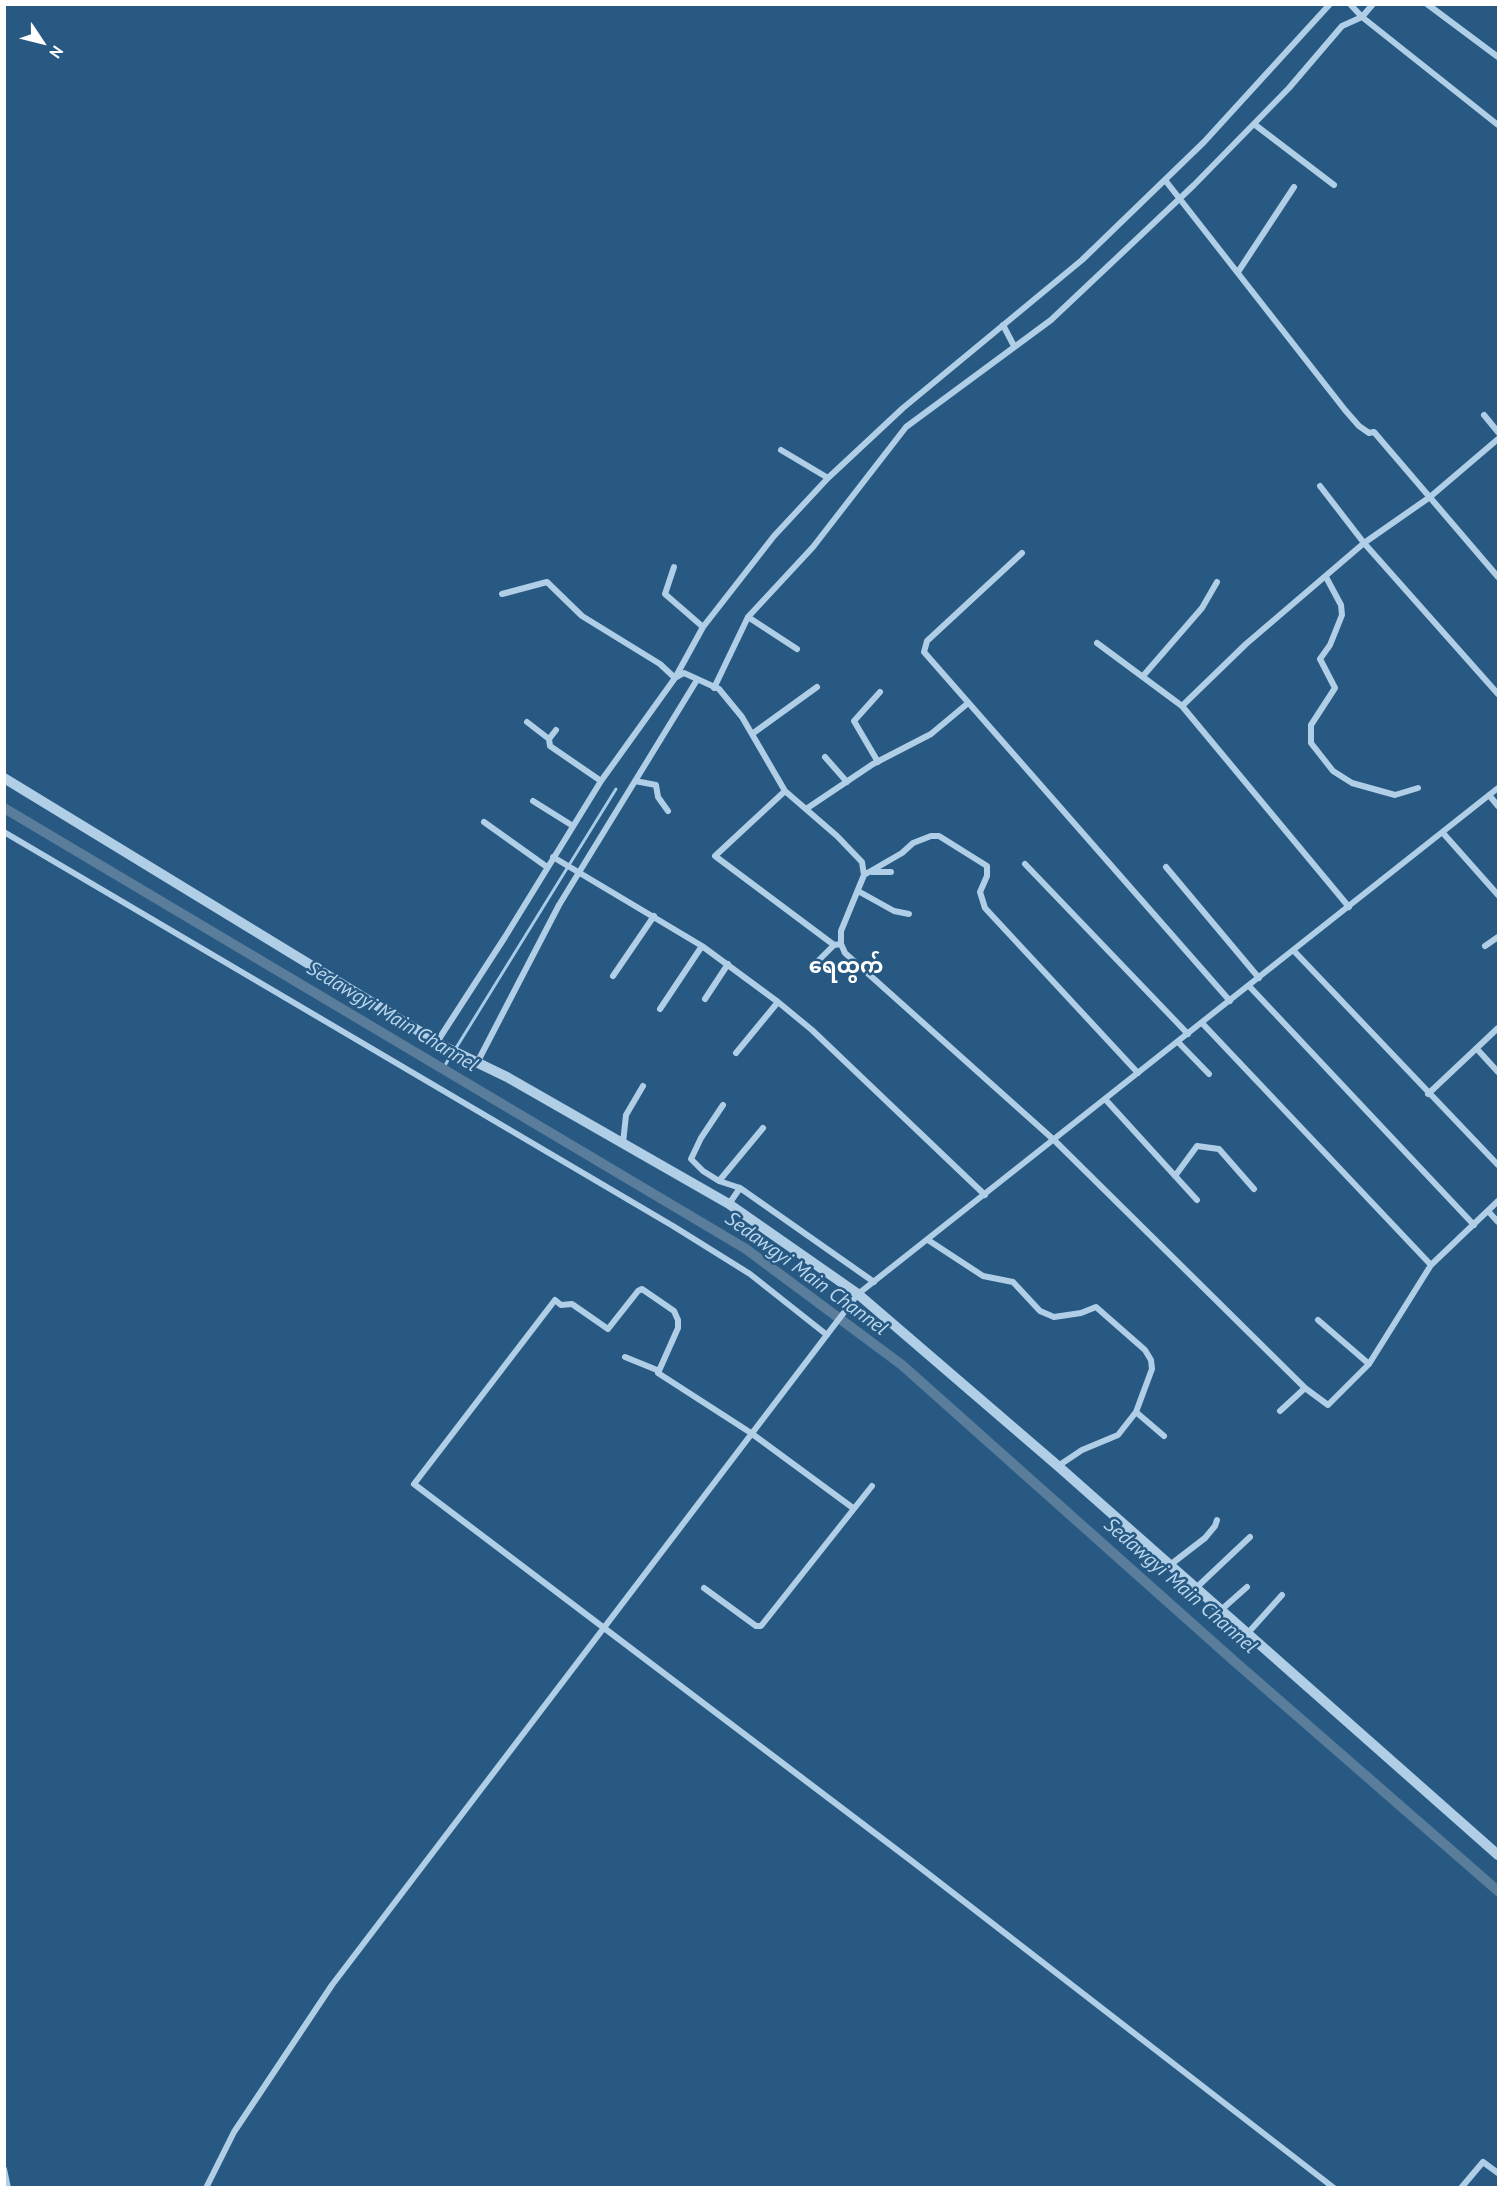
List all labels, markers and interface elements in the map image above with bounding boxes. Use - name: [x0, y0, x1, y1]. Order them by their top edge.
- north arrow: [12, 12, 72, 72]
- text: N: [46, 42, 68, 62]
- district label: ရေထွက်: [809, 954, 883, 980]
- water label: Sedawgyi Main Channel: [302, 957, 482, 1077]
- water label: Sedawgyi Main Channel: [720, 1207, 892, 1341]
- water label: Sedawgyi Main Channel: [1099, 1513, 1261, 1659]

